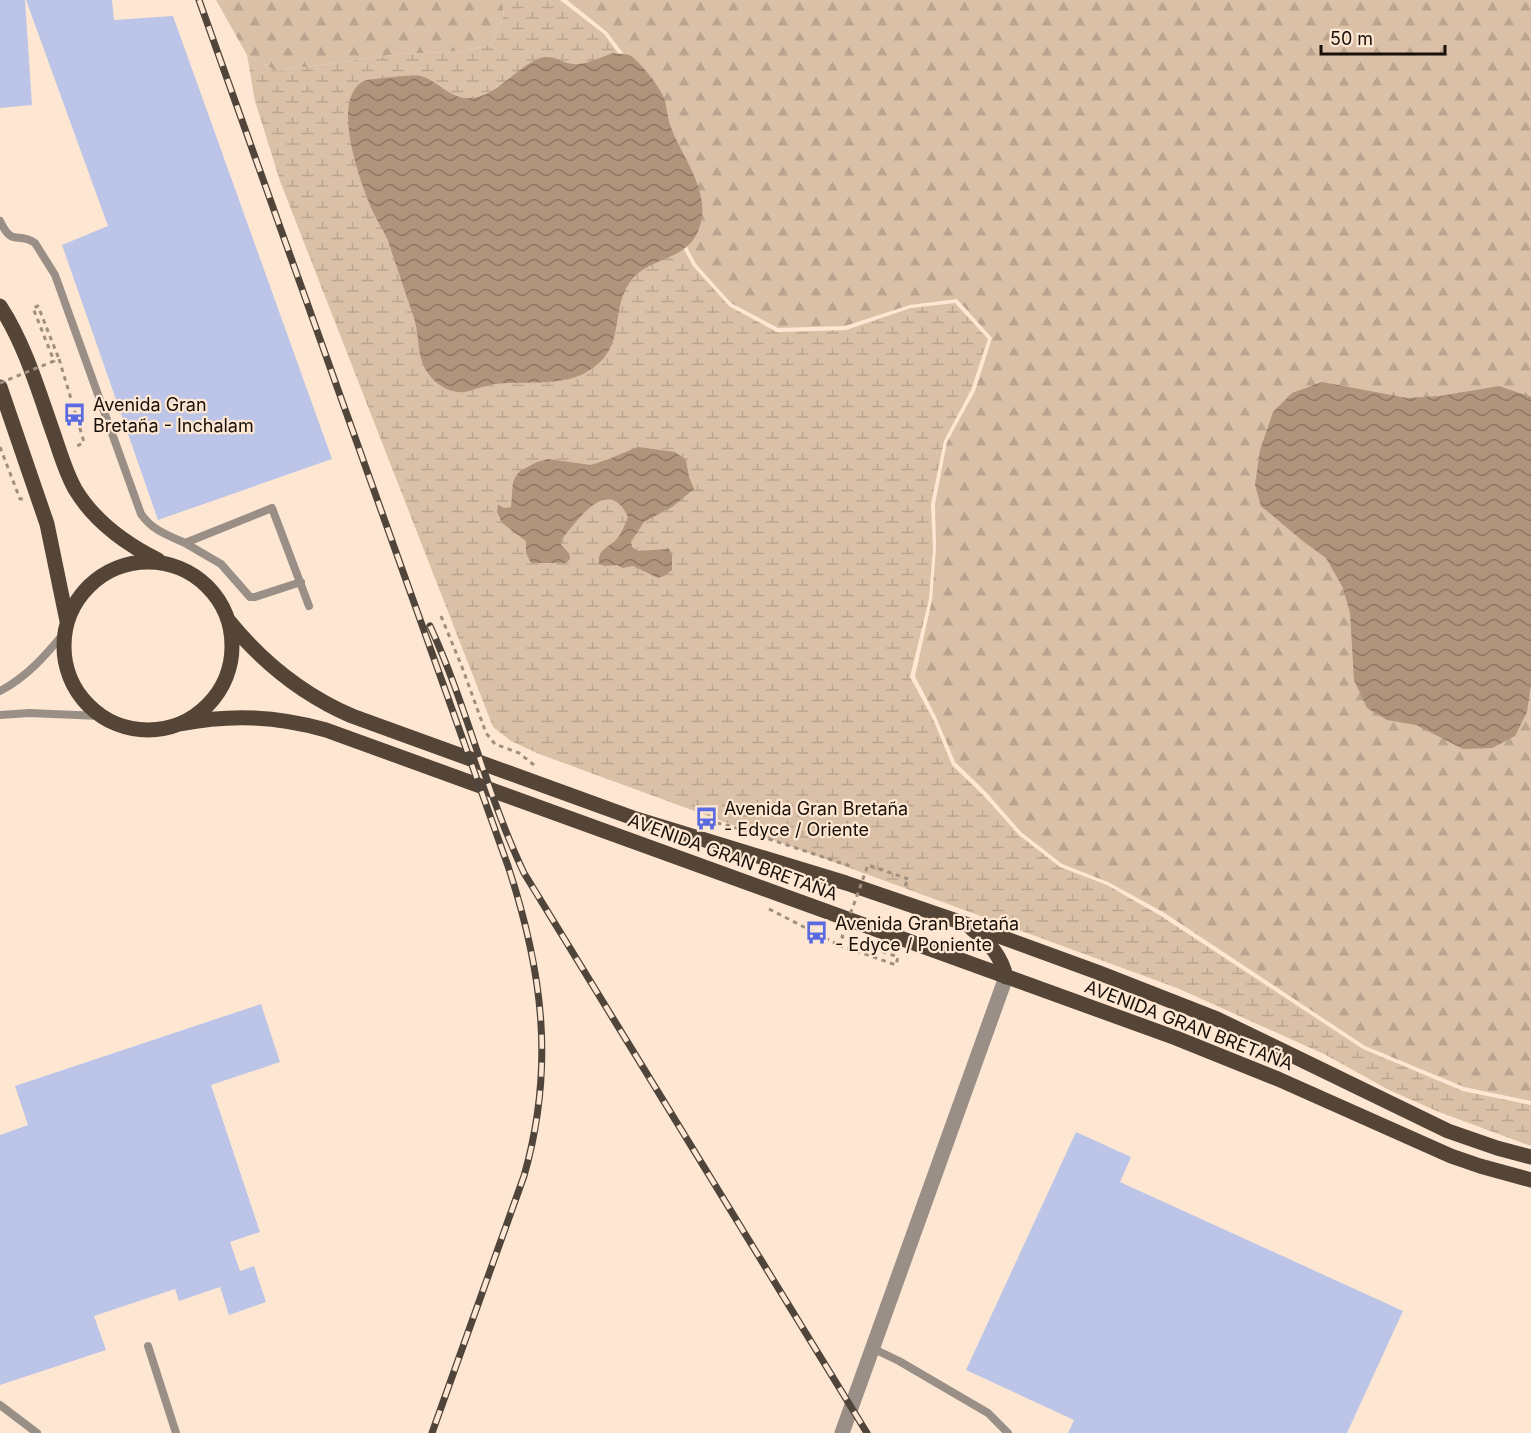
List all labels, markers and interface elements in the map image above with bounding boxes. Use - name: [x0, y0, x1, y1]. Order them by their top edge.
- scale bar: [1321, 18, 1446, 56]
- text: 50 m: [1330, 28, 1373, 49]
- place label: Avenida Gran Bretaña - Inchalam: [93, 394, 254, 436]
- bus stop icon: Avenida Gran Bretaña - Inchalam: [62, 401, 88, 427]
- place label: Avenida Gran Bretaña - Edyce / Oriente: [724, 798, 908, 840]
- bus stop icon: Avenida Gran Bretaña - Edyce / Oriente: [693, 805, 719, 831]
- street label: AVENIDA GRAN BRETAÑA: [625, 808, 841, 905]
- place label: Avenida Gran Bretaña - Edyce / Poniente: [835, 913, 1019, 955]
- bus stop icon: Avenida Gran Bretaña - Edyce / Poniente: [804, 920, 830, 946]
- street label: AVENIDA GRAN BRETAÑA: [1082, 975, 1296, 1074]

